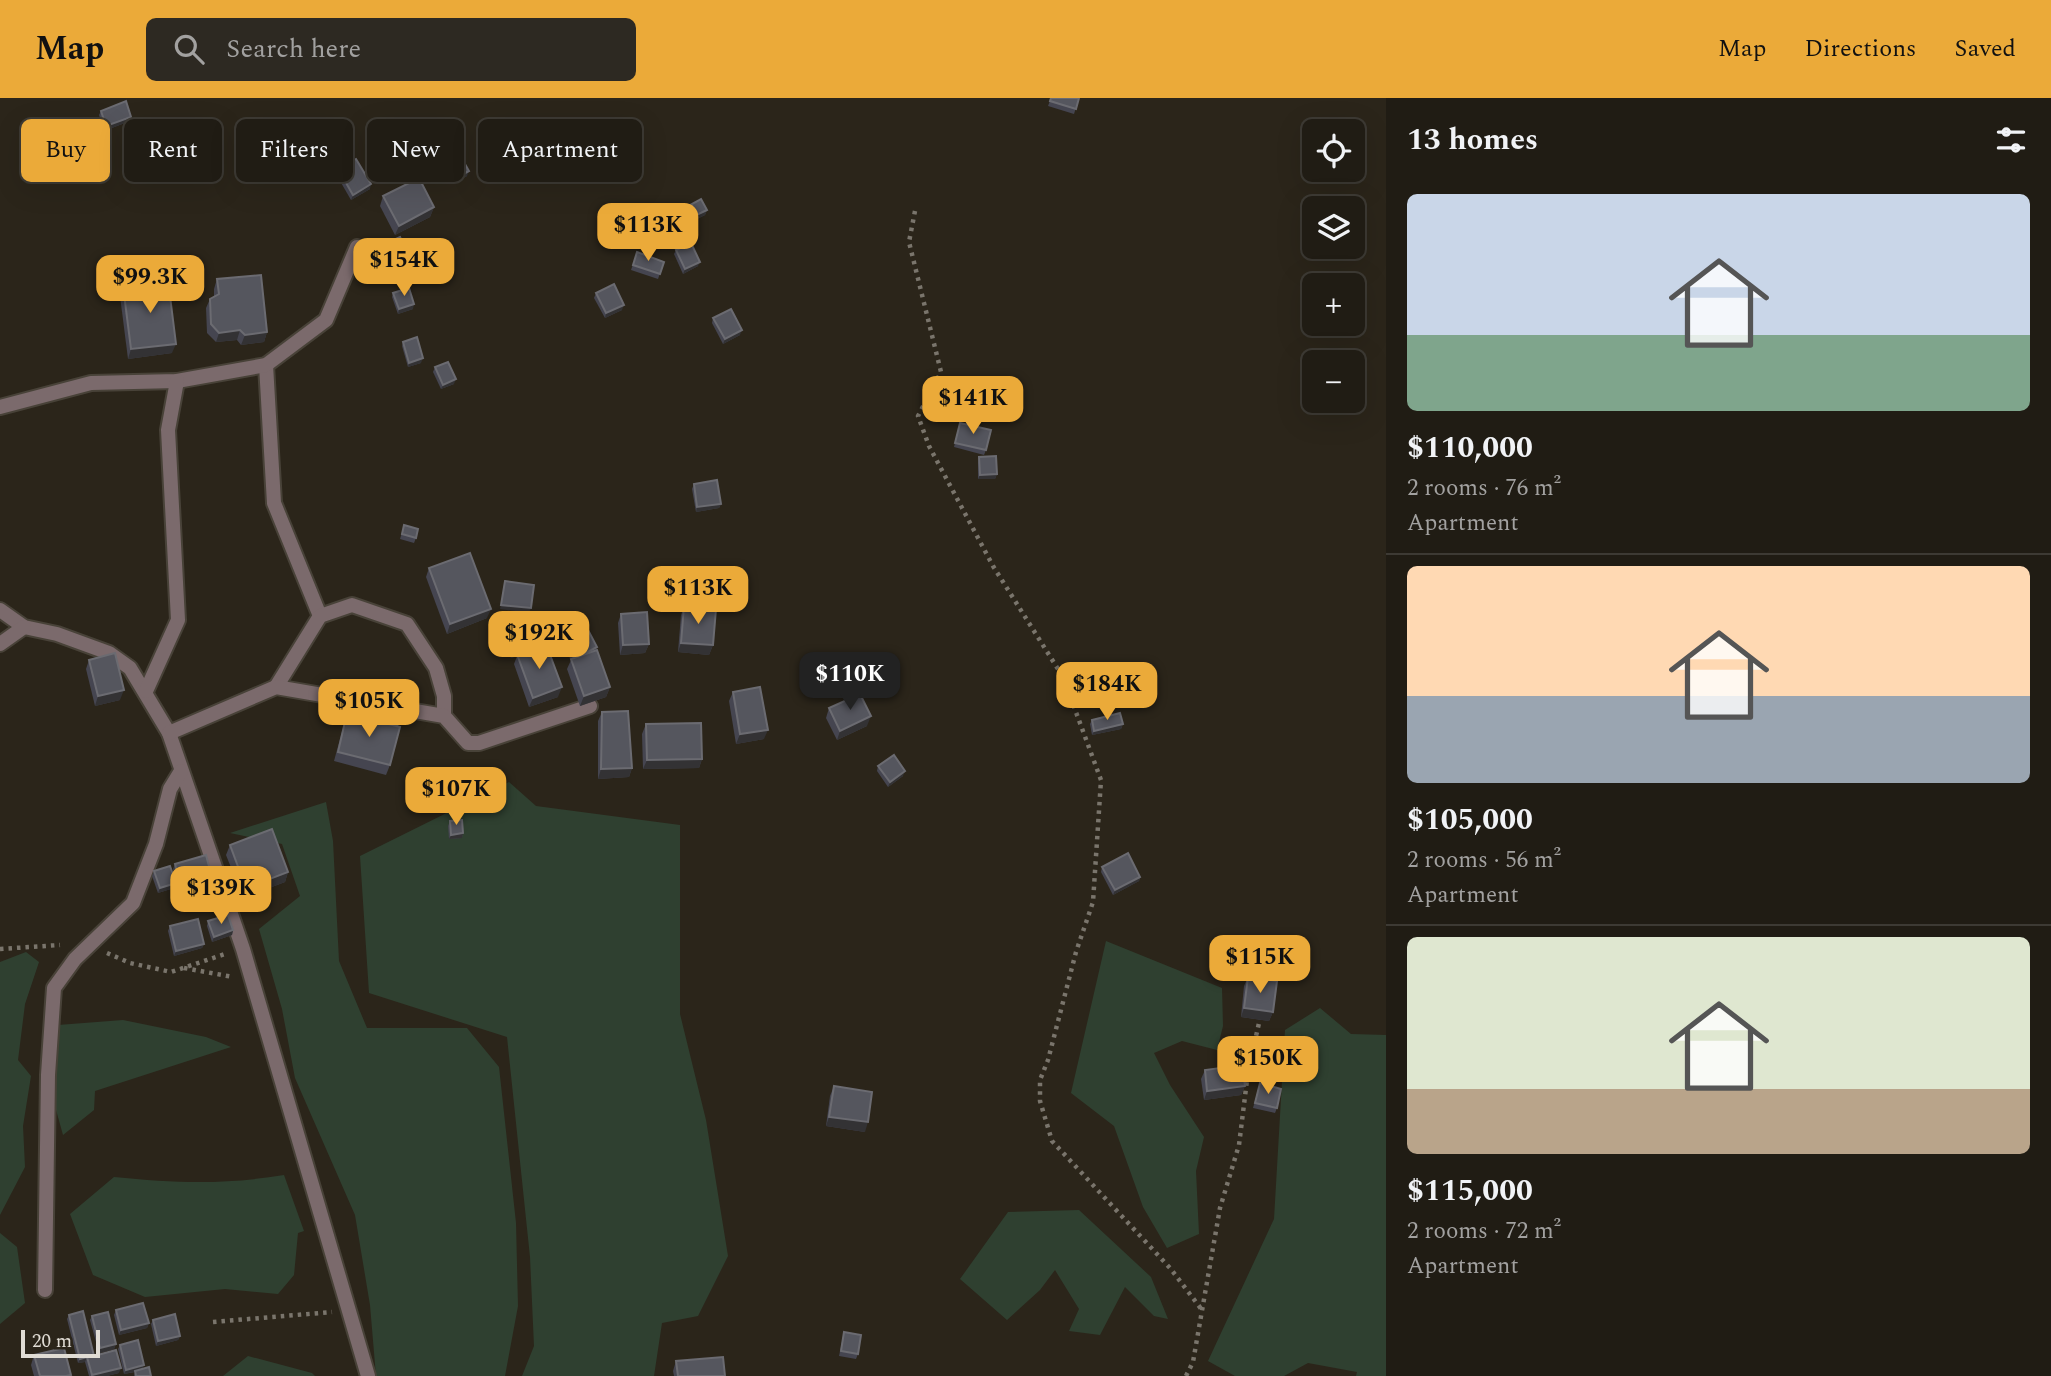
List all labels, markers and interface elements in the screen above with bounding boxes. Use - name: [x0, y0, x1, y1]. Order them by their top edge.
- search box: [146, 18, 636, 81]
- text: Map: [35, 24, 104, 74]
- text: Search here: [226, 29, 361, 69]
- icon: search: [170, 30, 208, 68]
- text: Map: [1718, 31, 1766, 67]
- text: Directions: [1804, 31, 1916, 67]
- text: Saved: [1954, 31, 2016, 67]
- text: 13 homes: [1407, 117, 1538, 163]
- chip: Buy: [21, 119, 110, 182]
- chip: Rent: [124, 119, 222, 182]
- chip: Filters: [236, 119, 353, 182]
- chip: New: [367, 119, 464, 182]
- chip: Apartment: [478, 119, 642, 182]
- map controls: [1302, 119, 1365, 413]
- button: locate: [1302, 119, 1365, 182]
- icon: filters: [1992, 121, 2030, 159]
- button: layers: [1302, 196, 1365, 259]
- pin: $113K: [599, 204, 697, 263]
- text: $113K: [613, 208, 683, 243]
- pin: $154K: [355, 238, 453, 298]
- icon: home: [1656, 240, 1782, 366]
- text: $154K: [369, 243, 439, 278]
- pin: $99.3K: [93, 256, 207, 315]
- text: $99.3K: [112, 260, 188, 295]
- button: +: [1302, 273, 1365, 336]
- button: −: [1302, 350, 1365, 413]
- pin: $141K: [924, 376, 1022, 436]
- text: $141K: [938, 381, 1008, 416]
- text: $110,000: [1407, 425, 1533, 471]
- text: 2 rooms · 76 m²: [1407, 471, 1561, 506]
- text: Apartment: [1407, 506, 1519, 541]
- pin: $113K: [649, 566, 747, 626]
- text: $113K: [663, 571, 733, 606]
- pin: $192K: [490, 612, 588, 671]
- icon: home: [1656, 612, 1782, 738]
- text: $192K: [504, 616, 574, 651]
- pin: $110K: [801, 652, 899, 712]
- text: $110K: [815, 657, 885, 692]
- pin: $184K: [1058, 662, 1156, 722]
- text: $184K: [1072, 667, 1142, 702]
- pin: $105K: [320, 680, 418, 739]
- text: $105K: [334, 684, 404, 719]
- pin: $107K: [407, 768, 505, 827]
- text: $107K: [421, 772, 491, 807]
- text: $105,000: [1407, 797, 1533, 843]
- text: 2 rooms · 56 m²: [1407, 843, 1561, 878]
- pin: $139K: [172, 866, 270, 926]
- text: $139K: [186, 871, 256, 906]
- text: Apartment: [1407, 878, 1519, 913]
- pin: $115K: [1211, 936, 1309, 995]
- text: $115K: [1225, 940, 1295, 975]
- icon: home: [1656, 983, 1782, 1109]
- pin: $150K: [1219, 1037, 1317, 1096]
- text: $150K: [1233, 1041, 1303, 1076]
- text: $115,000: [1407, 1168, 1533, 1214]
- text: 2 rooms · 72 m²: [1407, 1214, 1561, 1249]
- text: Apartment: [1407, 1249, 1519, 1284]
- scale bar: [21, 1327, 100, 1359]
- text: 20 m: [32, 1327, 72, 1356]

